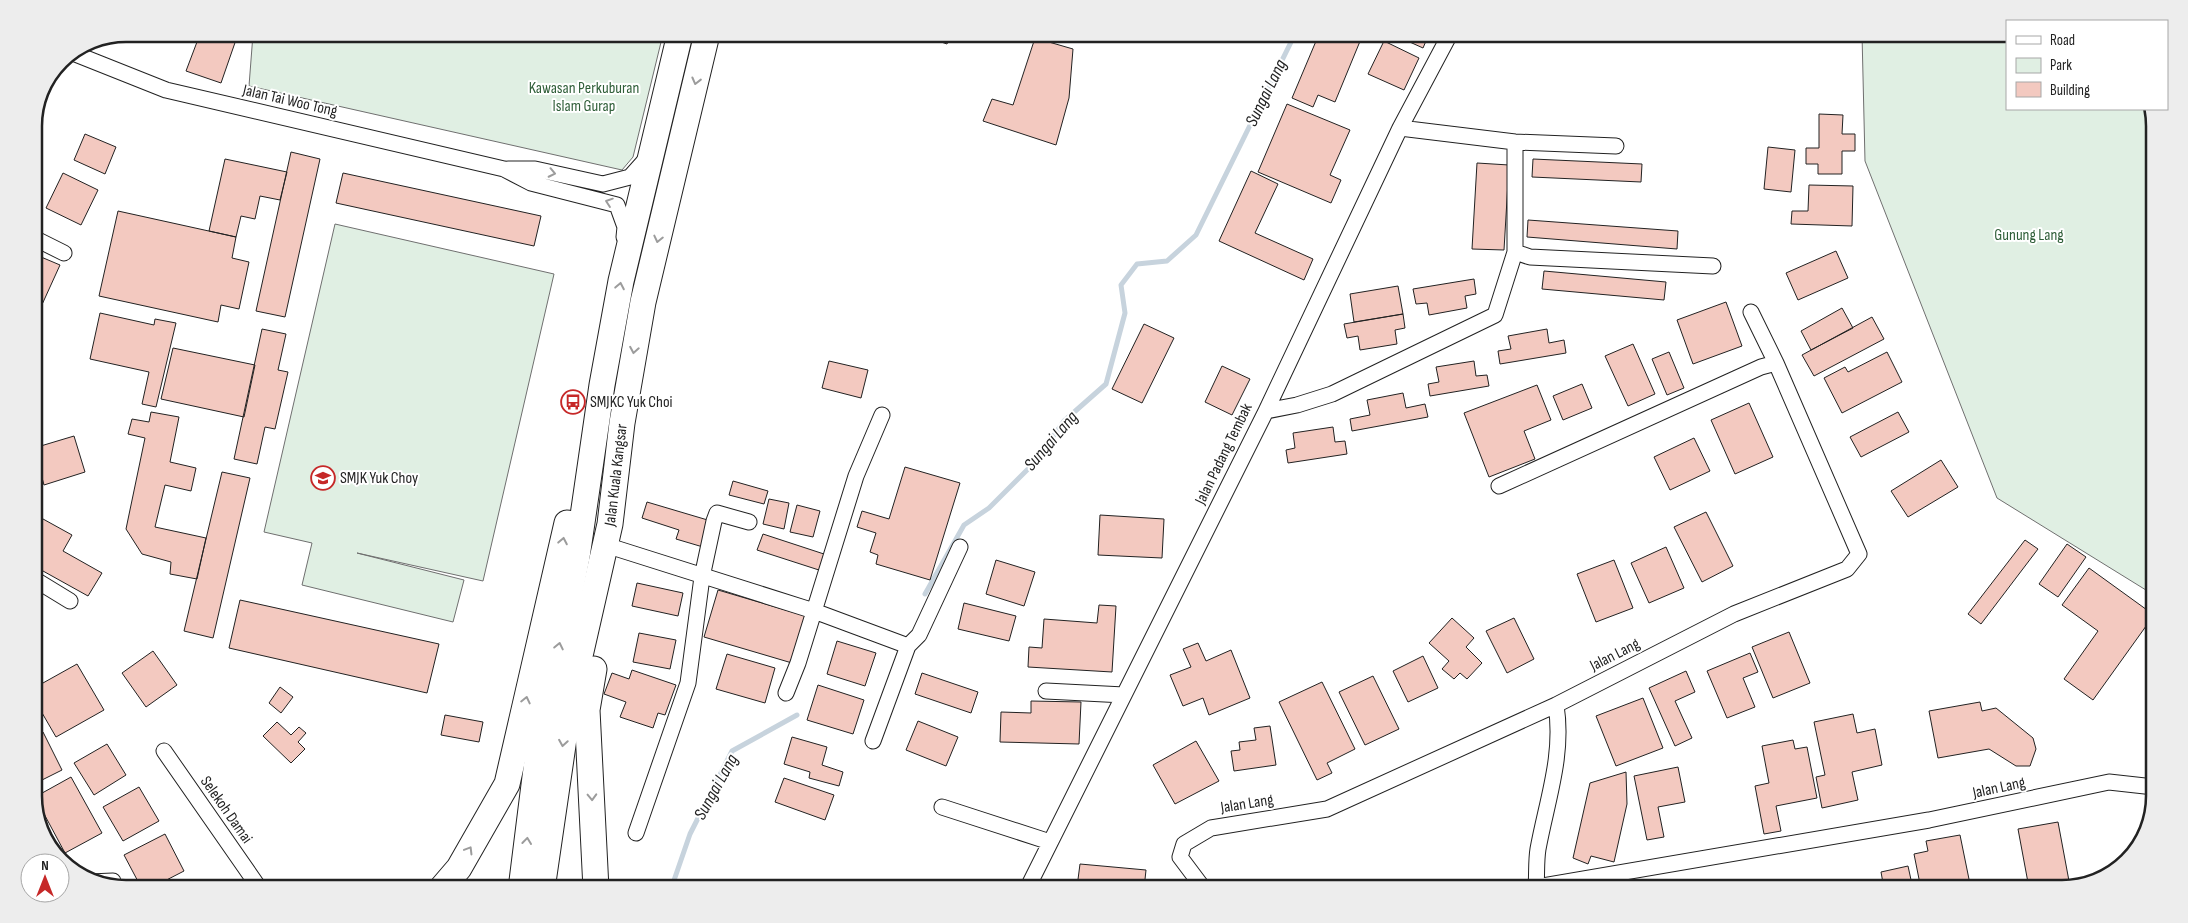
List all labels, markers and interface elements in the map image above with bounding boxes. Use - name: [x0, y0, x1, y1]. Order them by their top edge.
- legend: [2006, 20, 2168, 110]
- text: Road: [2050, 31, 2075, 50]
- water label: Sungai Lang: [1241, 56, 1291, 130]
- text: Park: [2050, 56, 2072, 75]
- one-way arrow: [691, 77, 702, 86]
- park label: Kawasan Perkuburan Islam Gurap: [529, 79, 639, 116]
- street label: Jalan Tai Woo Tong: [240, 81, 339, 121]
- text: Building: [2050, 81, 2090, 100]
- one-way arrow: [548, 167, 557, 178]
- one-way arrow: [605, 198, 614, 208]
- park label: Gunung Lang: [1994, 226, 2064, 245]
- one-way arrow: [653, 235, 664, 244]
- one-way arrow: [614, 281, 625, 290]
- one-way arrow: [630, 345, 640, 354]
- bus stop icon: SMJKC Yuk Choi: [560, 389, 586, 415]
- place label: SMJKC Yuk Choi: [590, 393, 673, 412]
- street label: Jalan Padang Tembak: [1191, 400, 1257, 509]
- water label: Sungai Lang: [1020, 407, 1083, 475]
- street label: Jalan Kuala Kangsar: [600, 422, 631, 529]
- school or university icon: SMJK Yuk Choy: [310, 465, 336, 491]
- place label: SMJK Yuk Choy: [340, 469, 418, 488]
- one-way arrow: [557, 537, 568, 546]
- street label: Jalan Lang: [1586, 634, 1643, 676]
- one-way arrow: [553, 642, 564, 651]
- one-way arrow: [520, 695, 531, 704]
- one-way arrow: [559, 739, 569, 747]
- water label: Sungai Lang: [689, 750, 743, 823]
- street label: Selekoh Damai: [196, 773, 256, 847]
- street label: Jalan Lang: [1970, 773, 2027, 803]
- street label: Jalan Lang: [1218, 790, 1275, 818]
- one-way arrow: [587, 794, 597, 802]
- one-way arrow: [521, 837, 532, 845]
- one-way arrow: [463, 846, 473, 855]
- north arrow: [20, 853, 70, 903]
- text: N: [41, 857, 49, 874]

